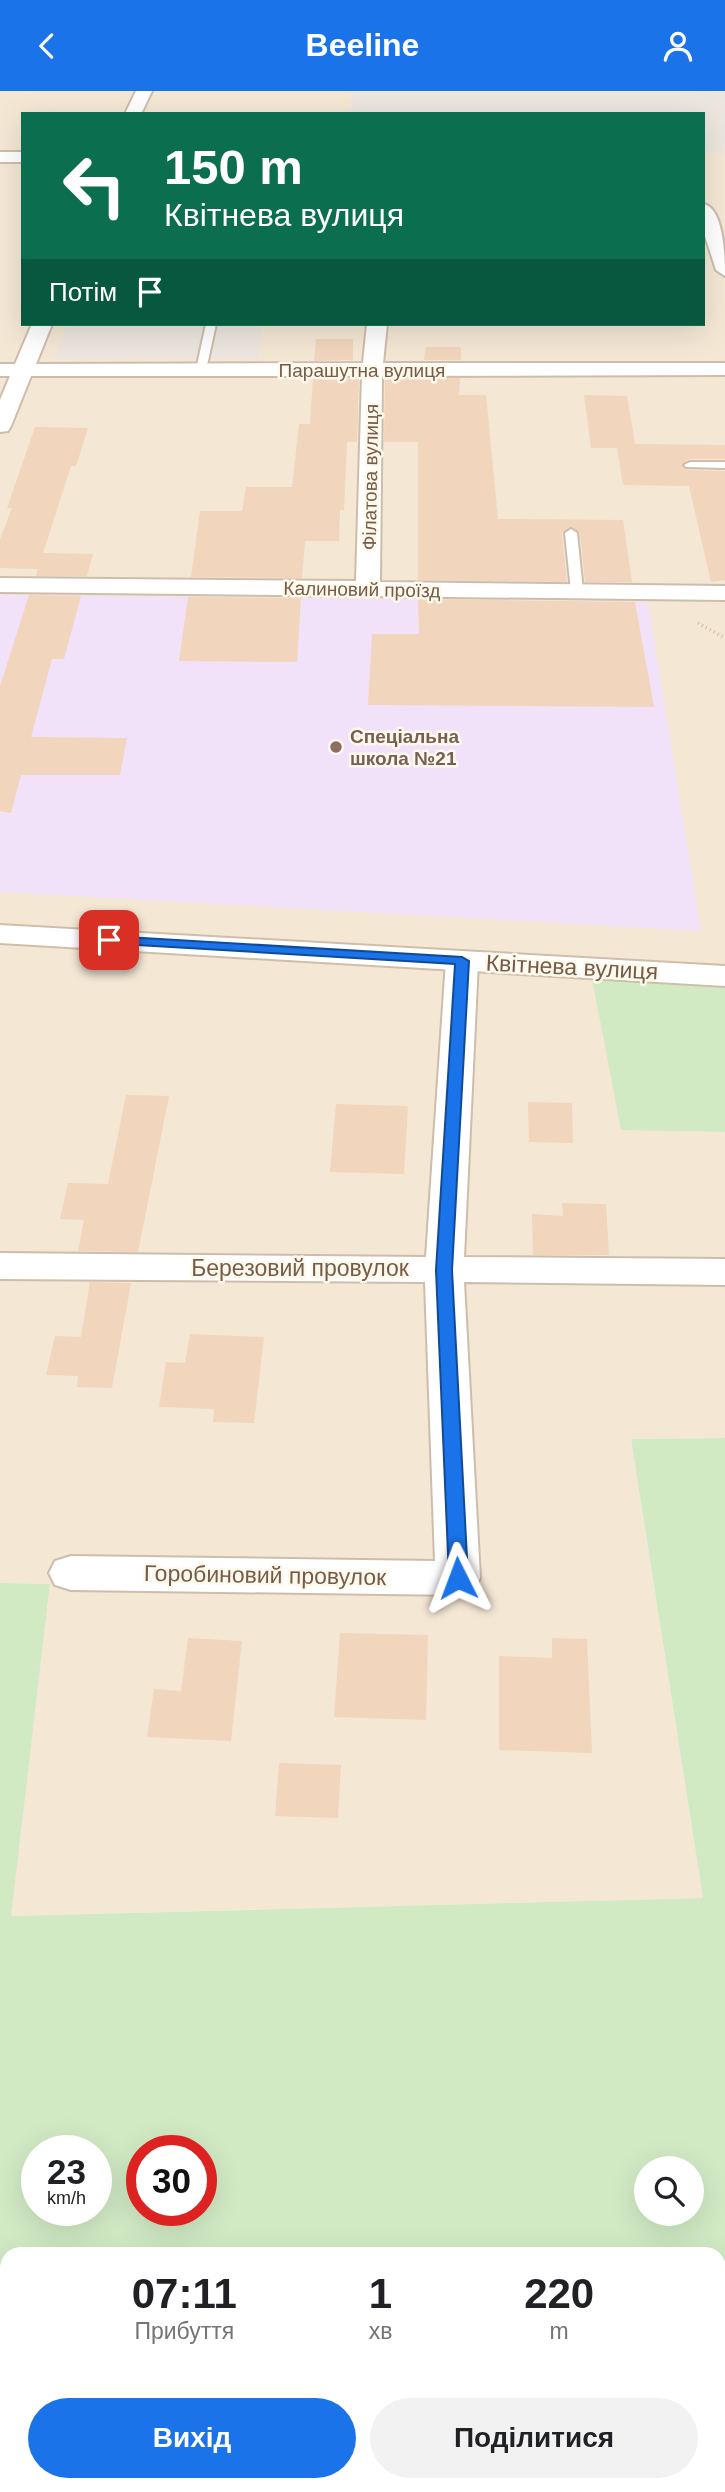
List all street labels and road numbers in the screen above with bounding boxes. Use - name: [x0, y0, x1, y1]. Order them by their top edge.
- street label: Парашутна вулиця: [279, 360, 445, 381]
- street label: Філатова вулиця: [359, 404, 382, 550]
- street label: Калиновий проїзд: [283, 578, 441, 601]
- street label: Квітнева вулиця: [485, 950, 659, 984]
- street label: Березовий провулок: [191, 1255, 410, 1281]
- street label: Горобиновий провулок: [144, 1560, 387, 1590]

